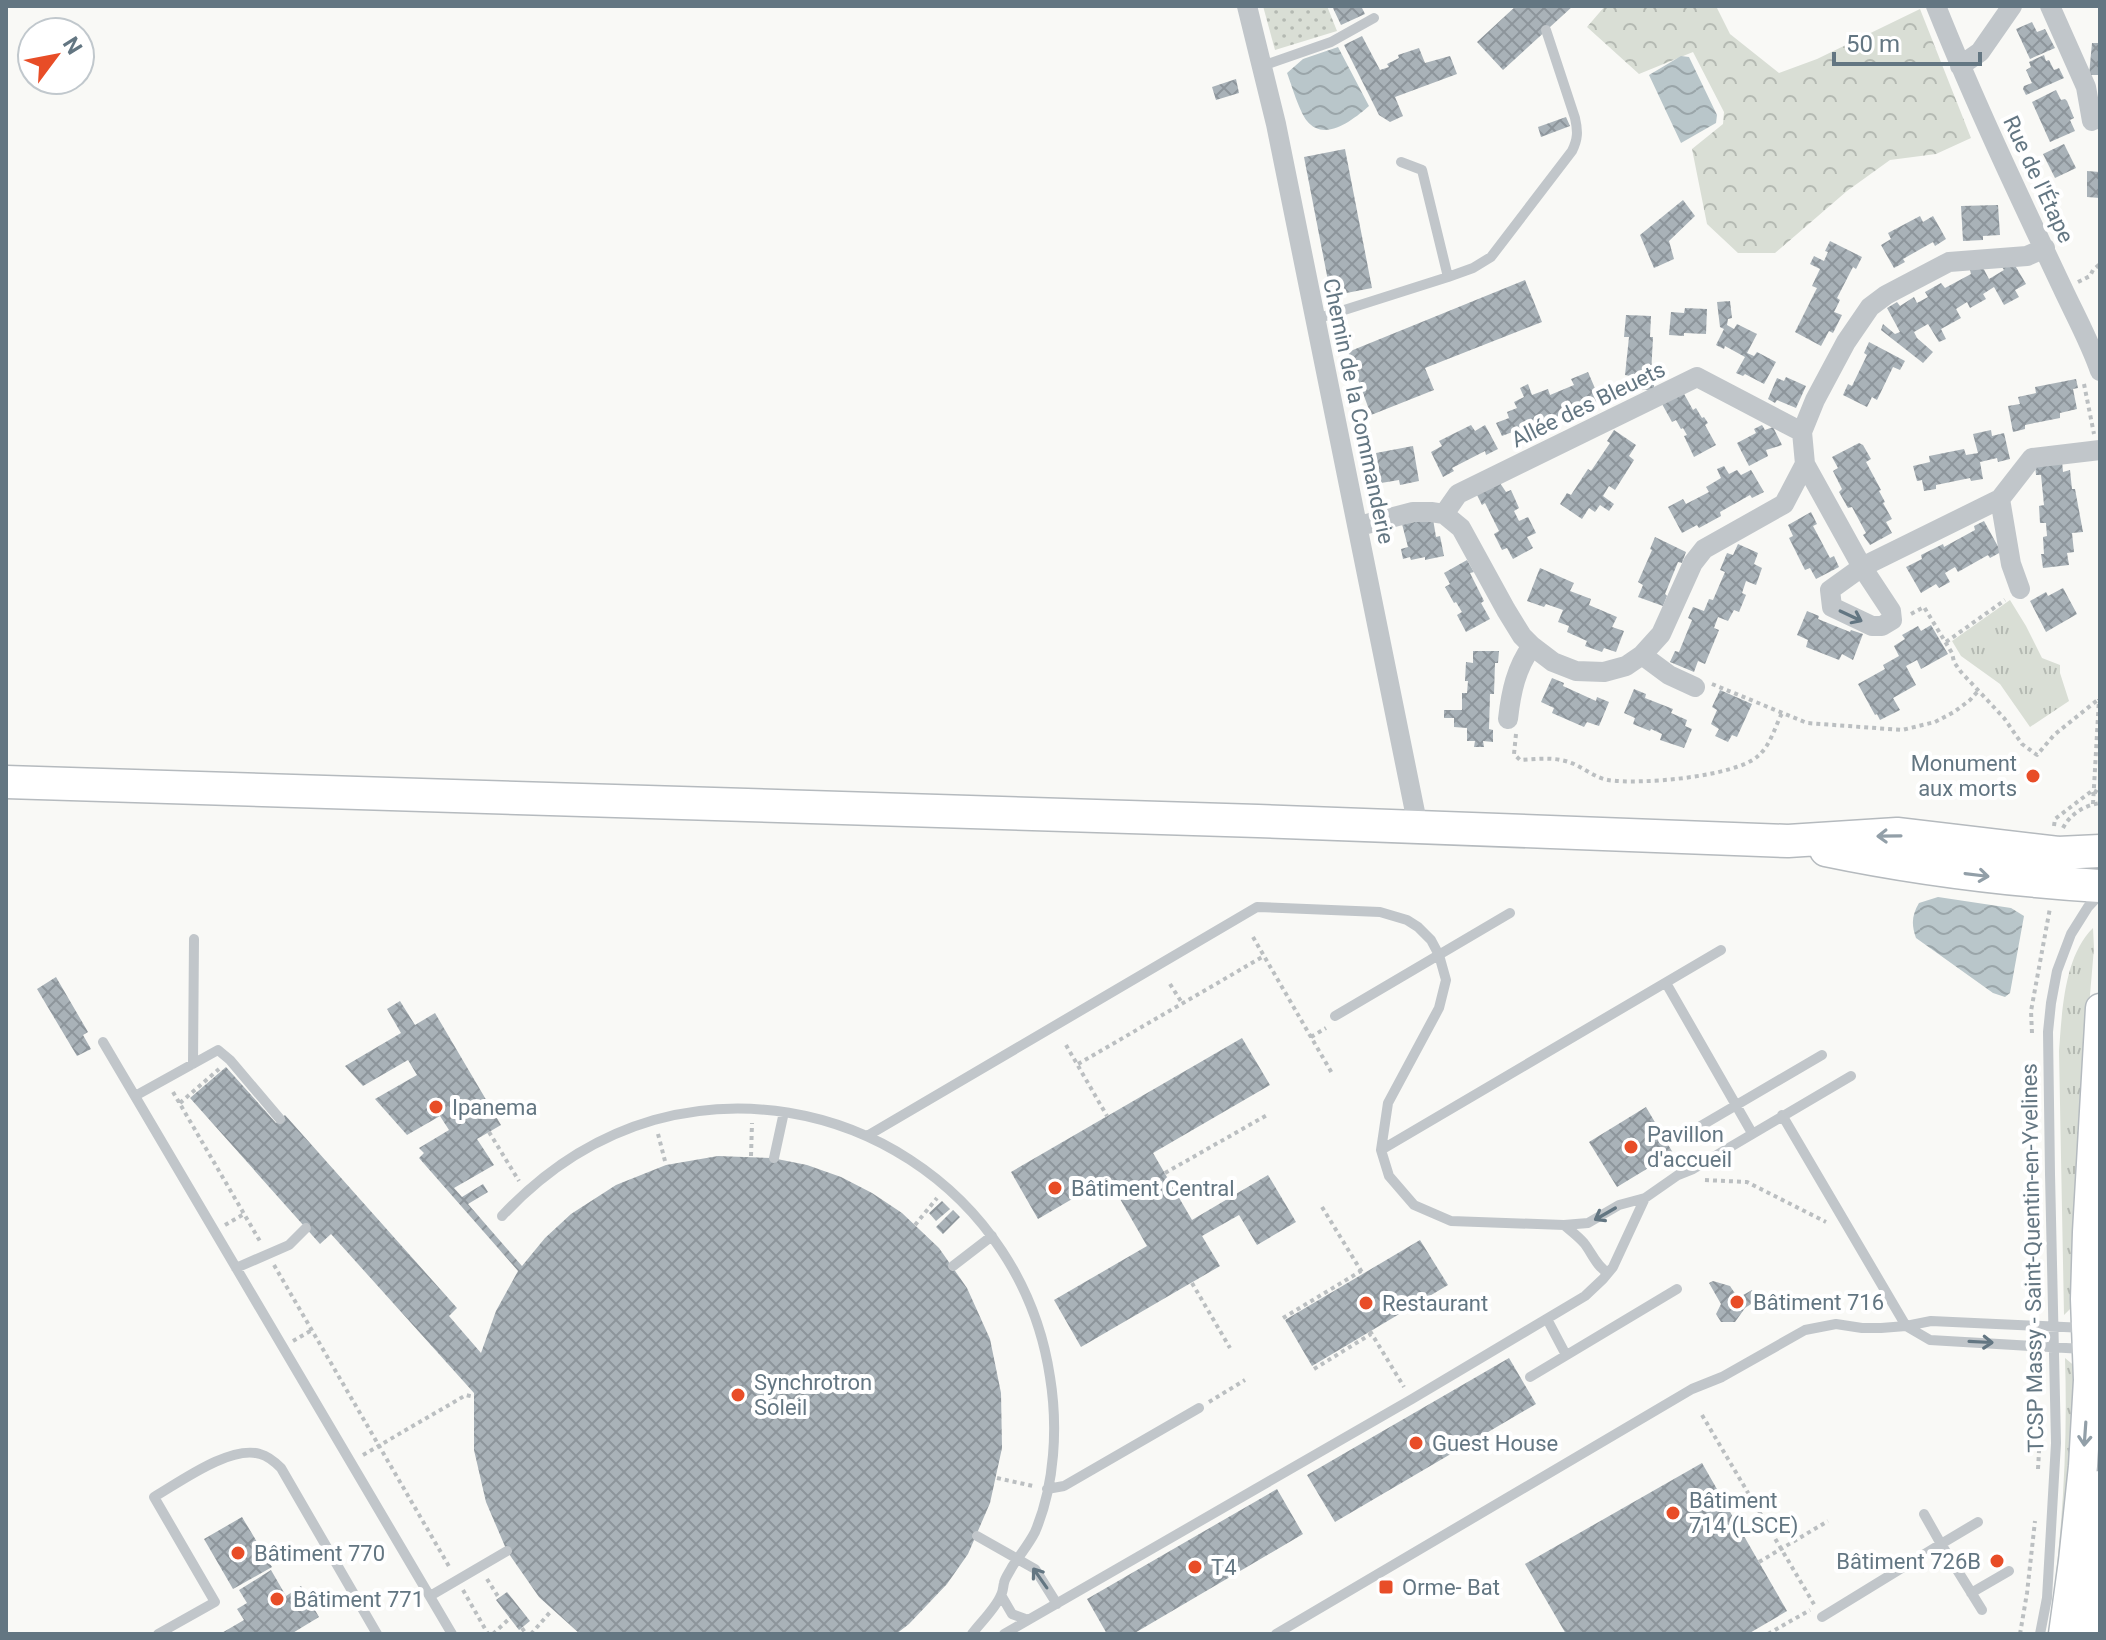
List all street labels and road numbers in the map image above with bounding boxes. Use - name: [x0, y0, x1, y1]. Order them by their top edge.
- street label: Rue de l'Étape: [1998, 112, 2079, 247]
- street label: Chemin de la Commanderie: [1318, 276, 1399, 546]
- street label: Allée des Bleuets: [1507, 356, 1669, 452]
- street label: TCSP Massy - Saint-Quentin-en-Yvelines: [2017, 1063, 2048, 1453]

